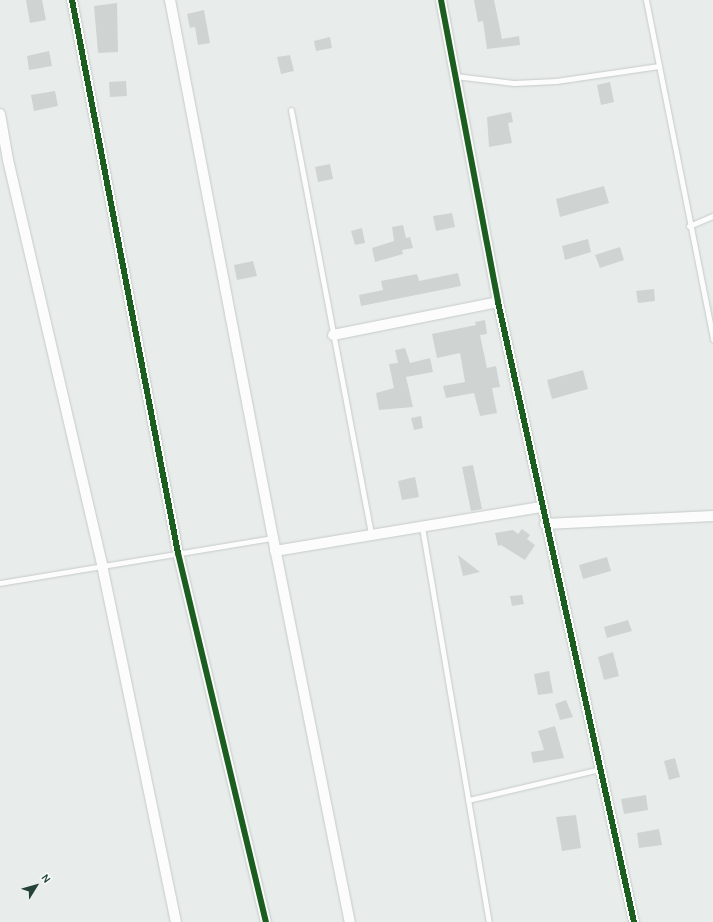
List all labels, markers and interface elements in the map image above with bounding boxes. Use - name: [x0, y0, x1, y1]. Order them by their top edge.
- north arrow: [16, 866, 56, 906]
- text: N: [38, 871, 54, 886]

